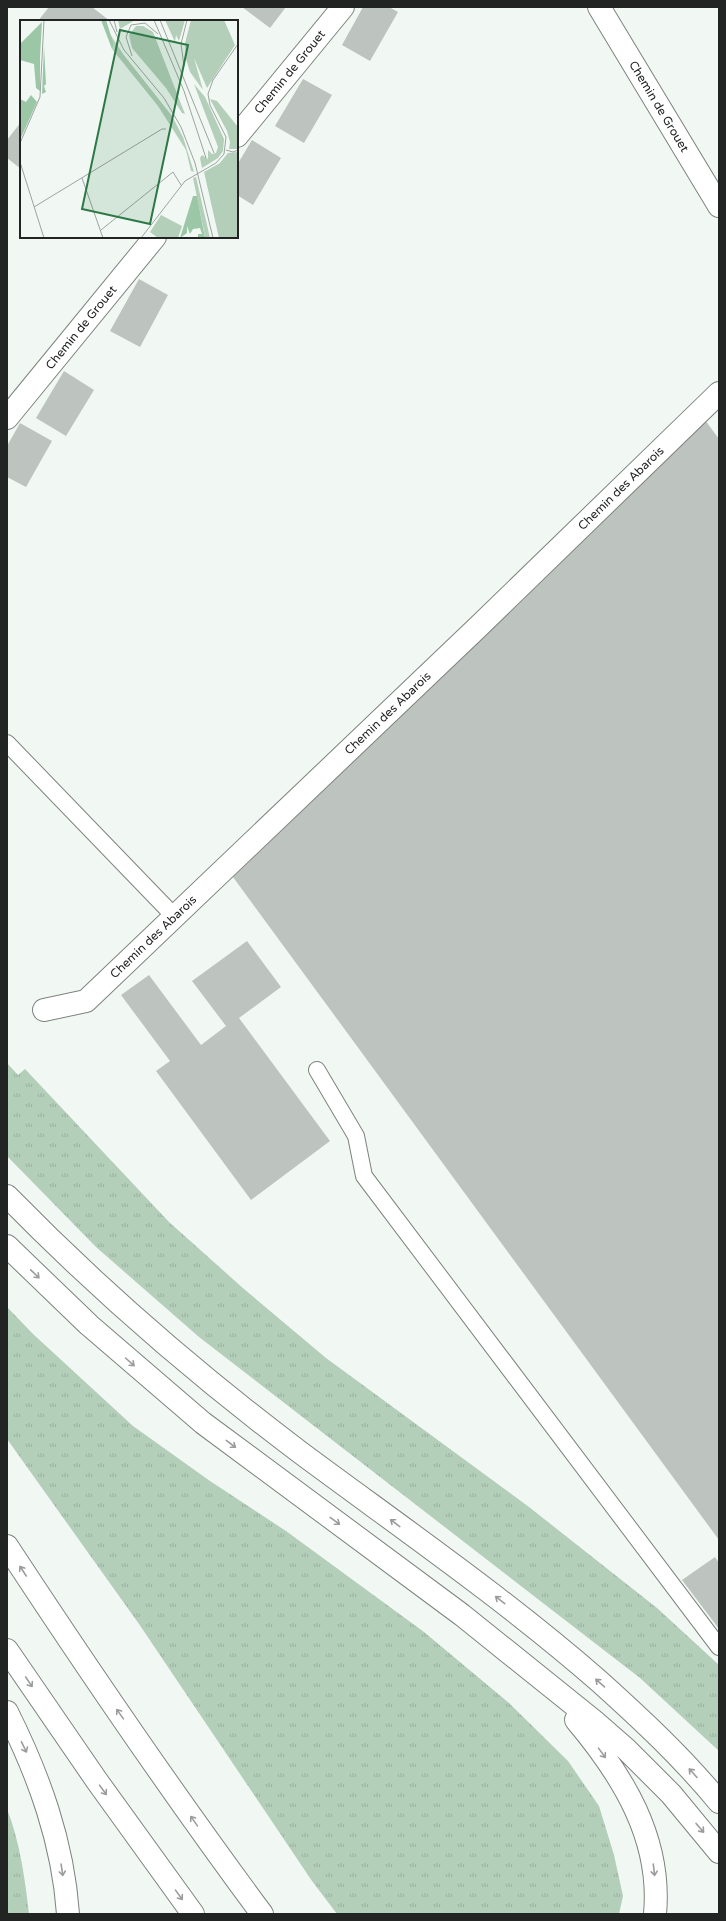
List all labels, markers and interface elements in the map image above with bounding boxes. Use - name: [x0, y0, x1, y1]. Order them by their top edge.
- inset map: [20, 20, 238, 238]
- street label: Chemin de Grouet: [251, 27, 328, 116]
- street label: Chemin de Grouet: [626, 58, 692, 155]
- street label: Chemin de Grouet: [43, 282, 120, 372]
- street label: Chemin des Abarois: [575, 443, 667, 533]
- street label: Chemin des Abarois: [342, 669, 434, 757]
- street label: Chemin des Abarois: [107, 892, 200, 981]
- one-way arrow: [30, 1269, 40, 1278]
- one-way arrow: [125, 1357, 136, 1366]
- one-way arrow: [225, 1440, 236, 1448]
- one-way arrow: [330, 1517, 341, 1526]
- one-way arrow: [390, 1518, 401, 1527]
- one-way arrow: [19, 1566, 27, 1577]
- one-way arrow: [494, 1596, 505, 1605]
- one-way arrow: [25, 1677, 33, 1688]
- one-way arrow: [595, 1678, 605, 1687]
- one-way arrow: [116, 1709, 124, 1720]
- one-way arrow: [21, 1740, 28, 1752]
- one-way arrow: [598, 1747, 606, 1758]
- one-way arrow: [689, 1768, 698, 1778]
- one-way arrow: [99, 1784, 107, 1795]
- one-way arrow: [190, 1815, 198, 1826]
- one-way arrow: [696, 1823, 705, 1833]
- one-way arrow: [58, 1863, 66, 1876]
- one-way arrow: [651, 1863, 658, 1876]
- one-way arrow: [175, 1889, 183, 1900]

